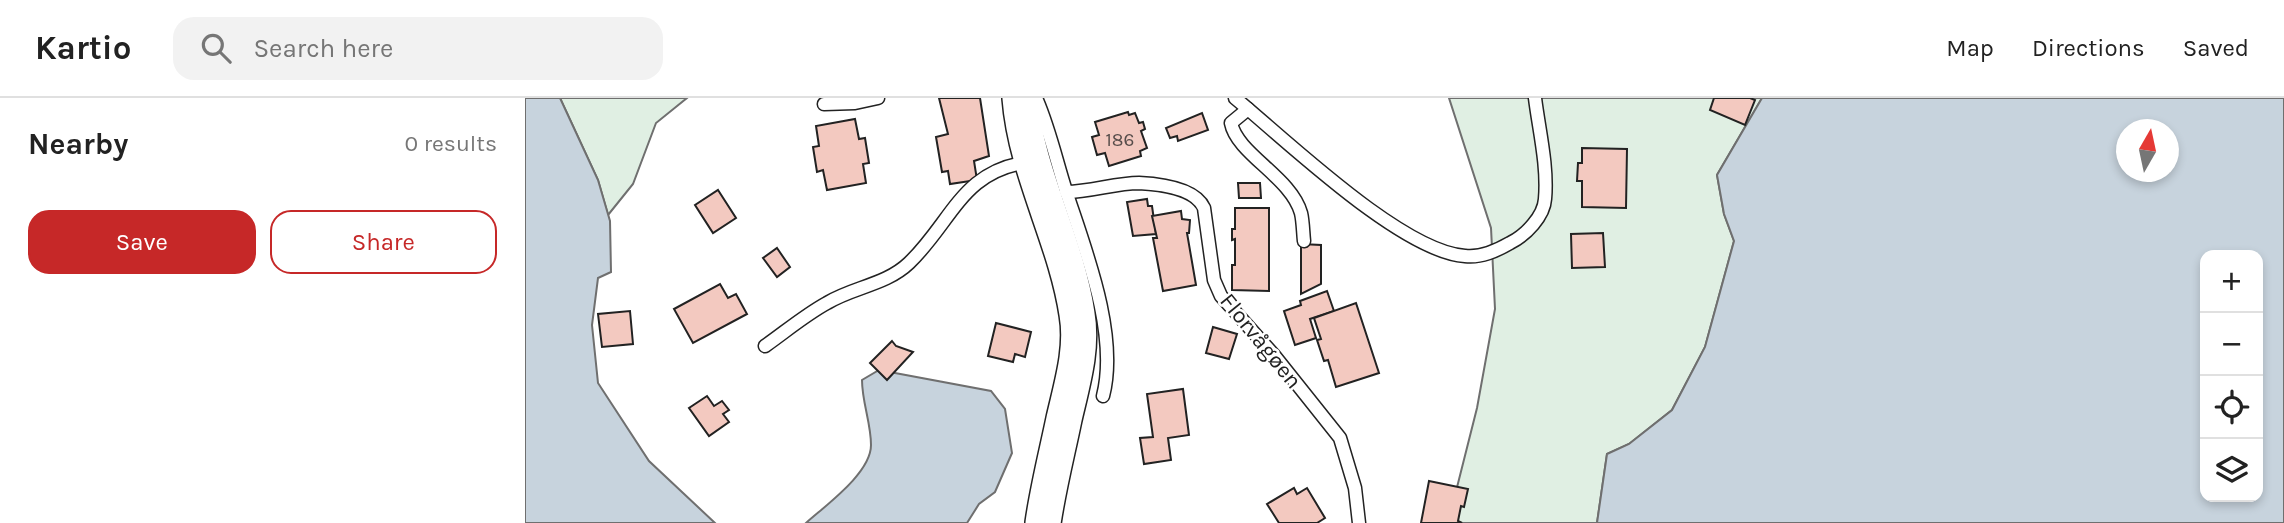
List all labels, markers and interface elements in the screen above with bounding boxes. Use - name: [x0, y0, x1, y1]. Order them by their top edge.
- search box: [173, 17, 663, 80]
- text: Kartio: [35, 29, 131, 67]
- icon: search: [197, 29, 235, 67]
- text: Search here: [253, 33, 393, 64]
- text: Map: [1946, 34, 1994, 62]
- text: Directions: [2032, 34, 2145, 62]
- text: Saved: [2183, 34, 2249, 62]
- north arrow: [2116, 119, 2179, 182]
- text: Nearby: [28, 126, 128, 162]
- house number: 186: [1106, 129, 1134, 151]
- text: 0 results: [405, 130, 497, 157]
- button: Save: [28, 210, 256, 274]
- button: Share: [270, 210, 497, 274]
- map controls: [2200, 250, 2263, 502]
- button: +: [2200, 250, 2263, 313]
- street label: Florvågøen: [1214, 288, 1308, 394]
- button: −: [2200, 313, 2263, 376]
- button: locate: [2200, 376, 2263, 439]
- button: layers: [2200, 439, 2263, 502]

